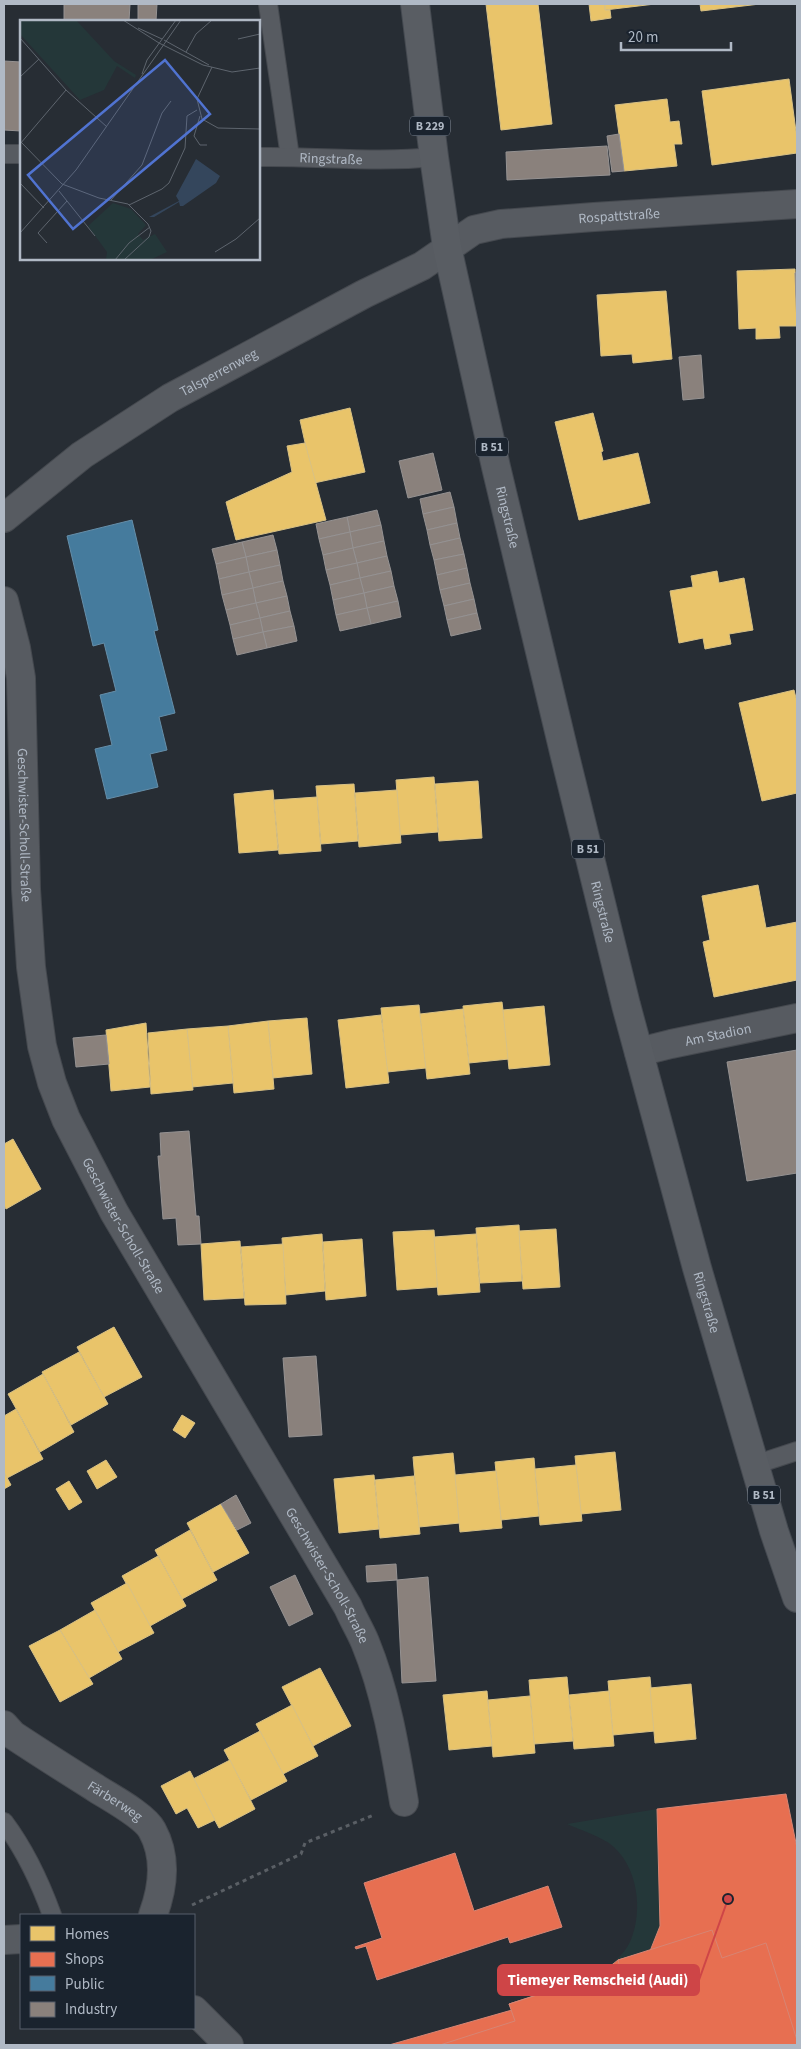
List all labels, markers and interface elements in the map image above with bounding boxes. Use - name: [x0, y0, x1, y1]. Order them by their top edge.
- inset map: [20, 20, 260, 260]
- scale bar: [621, 20, 731, 52]
- text: 20 m: [628, 27, 658, 48]
- road number: B 229: [410, 116, 450, 136]
- street label: Ringstraße: [299, 148, 363, 170]
- street label: Rospattstraße: [578, 204, 661, 229]
- street label: Talsperrenweg: [176, 344, 261, 402]
- road number: B 51: [476, 438, 508, 457]
- street label: Ringstraße: [490, 484, 524, 550]
- street label: Geschwister-Scholl-Straße: [12, 748, 36, 903]
- road number: B 51: [572, 840, 604, 859]
- street label: Ringstraße: [585, 879, 619, 945]
- street label: Am Stadion: [683, 1019, 753, 1052]
- street label: Geschwister-Scholl-Straße: [77, 1154, 169, 1298]
- street label: Ringstraße: [688, 1269, 725, 1336]
- road number: B 51: [748, 1486, 780, 1504]
- street label: Geschwister-Scholl-Straße: [280, 1504, 373, 1647]
- street label: Färberweg: [83, 1776, 147, 1827]
- legend: [20, 1914, 195, 2029]
- text: Homes: [65, 1924, 109, 1945]
- text: Shops: [65, 1949, 104, 1970]
- callout: Tiemeyer Remscheid (Audi): [498, 1965, 699, 1995]
- text: Tiemeyer Remscheid (Audi): [508, 1970, 688, 1991]
- text: Public: [65, 1974, 104, 1995]
- text: Industry: [65, 1999, 117, 2020]

